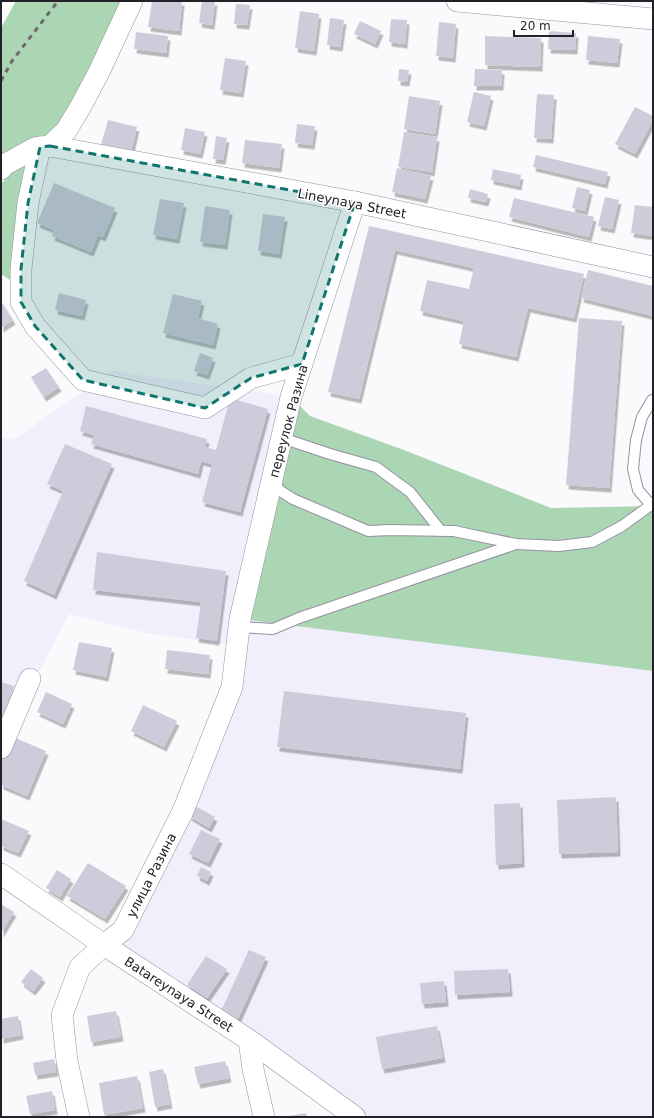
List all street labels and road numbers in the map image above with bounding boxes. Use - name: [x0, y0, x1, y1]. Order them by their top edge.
- street label: Lineynaya Street: [296, 186, 407, 221]
- street label: переулок Разина: [266, 363, 311, 479]
- street label: улица Разина: [124, 830, 179, 920]
- street label: Batareynaya Street: [122, 954, 236, 1035]

